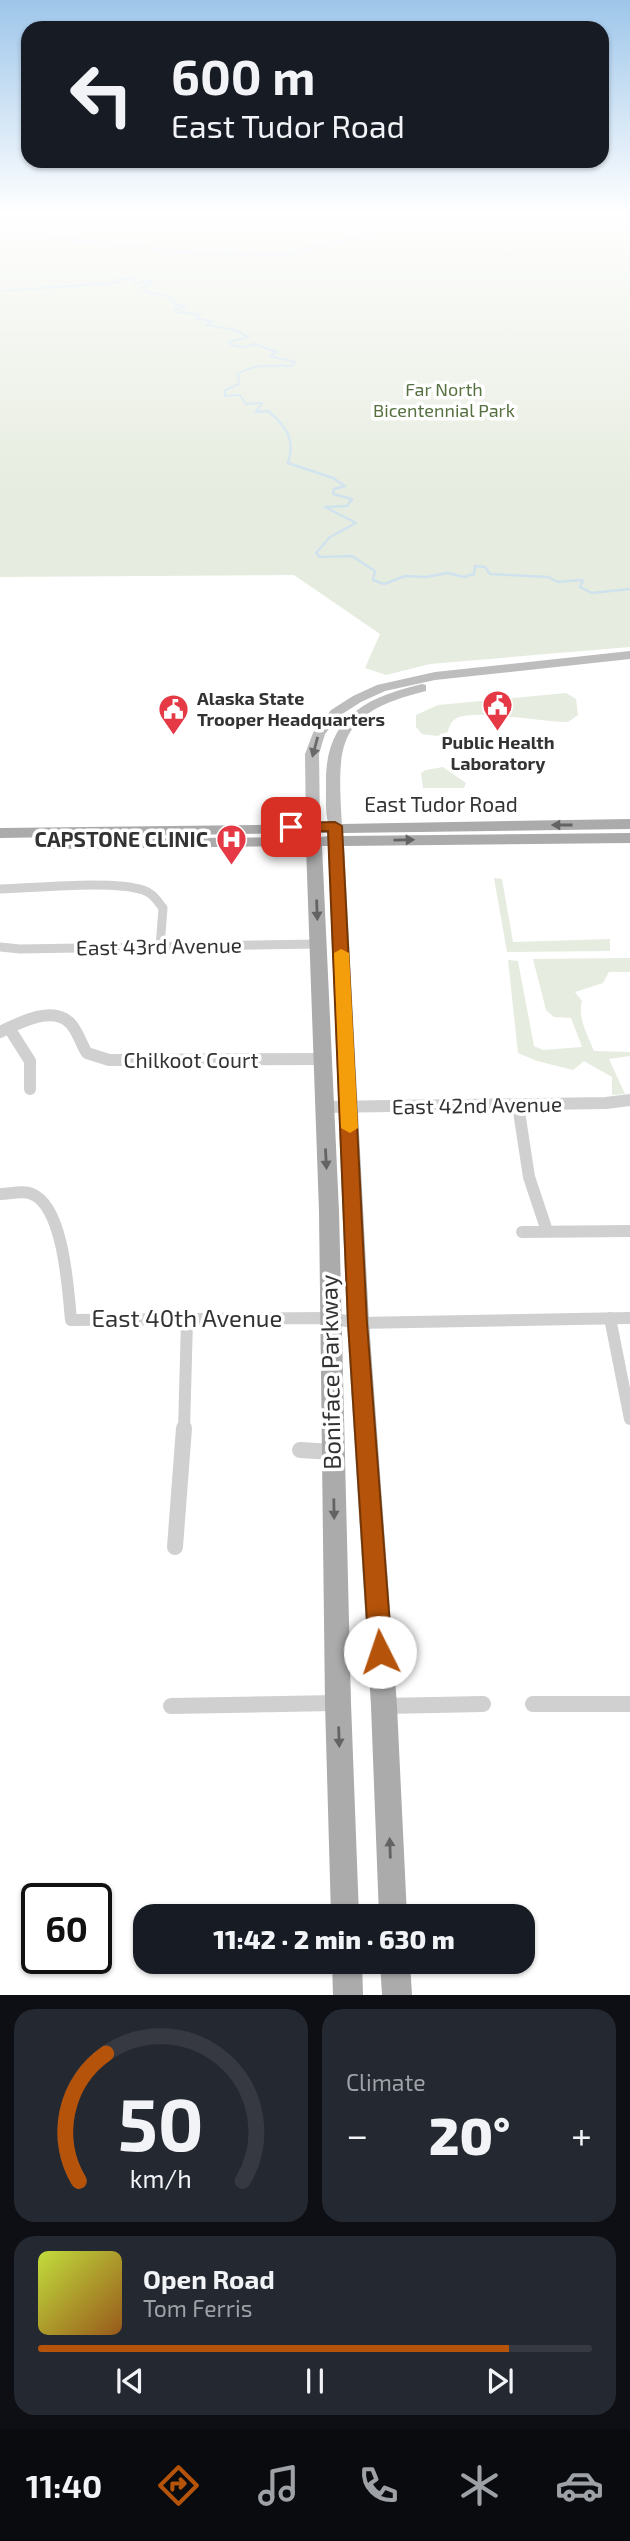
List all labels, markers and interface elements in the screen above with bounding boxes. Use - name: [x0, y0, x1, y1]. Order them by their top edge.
- text: 600 m: [171, 46, 316, 105]
- icon: left: [56, 49, 147, 140]
- text: East Tudor Road: [171, 106, 405, 144]
- park label: Far North Bicentennial Park: [373, 378, 515, 421]
- place label: Alaska State Trooper Headquarters: [197, 687, 385, 730]
- public building icon: Public Health Laboratory: [481, 688, 515, 732]
- public building icon: Alaska State Trooper Headquarters: [157, 692, 191, 736]
- place label: Public Health Laboratory: [441, 731, 555, 774]
- one-way arrow: [309, 736, 320, 758]
- street label: East Tudor Road: [364, 791, 518, 816]
- pin: [261, 797, 321, 857]
- icon: arrive: [272, 808, 310, 846]
- one-way arrow: [551, 819, 573, 831]
- hospital icon: CAPSTONE CLINIC: [214, 823, 248, 867]
- place label: CAPSTONE CLINIC: [35, 826, 208, 851]
- one-way arrow: [393, 835, 415, 846]
- one-way arrow: [312, 899, 323, 921]
- street label: East 43rd Avenue: [76, 932, 242, 959]
- street label: Chilkoot Court: [124, 1047, 258, 1072]
- street label: East 42nd Avenue: [392, 1091, 562, 1118]
- one-way arrow: [321, 1148, 332, 1170]
- street label: Boniface Parkway: [313, 1274, 346, 1470]
- street label: East 40th Avenue: [92, 1303, 282, 1332]
- one-way arrow: [328, 1498, 340, 1520]
- position arrow: [343, 1615, 417, 1689]
- one-way arrow: [333, 1726, 345, 1748]
- one-way arrow: [385, 1837, 396, 1859]
- speed limit sign: 60: [21, 1883, 112, 1974]
- text: 11:42 · 2 min · 630 m: [213, 1923, 455, 1954]
- text: Climate: [346, 2068, 426, 2096]
- text: 50: [118, 2079, 204, 2167]
- text: 20°: [429, 2103, 510, 2165]
- text: −: [346, 2111, 368, 2157]
- text: +: [571, 2111, 592, 2157]
- text: km/h: [130, 2163, 192, 2193]
- text: Open Road: [143, 2263, 275, 2294]
- text: Tom Ferris: [143, 2294, 252, 2322]
- icon: previous: [111, 2362, 149, 2400]
- icon: pause: [296, 2362, 334, 2400]
- icon: next: [481, 2362, 519, 2400]
- icon: directions: [154, 2461, 203, 2510]
- icon: music: [254, 2461, 303, 2510]
- icon: phone: [354, 2461, 403, 2510]
- icon: climate: [455, 2461, 504, 2510]
- icon: car: [555, 2461, 604, 2510]
- text: 11:40: [26, 2466, 102, 2504]

